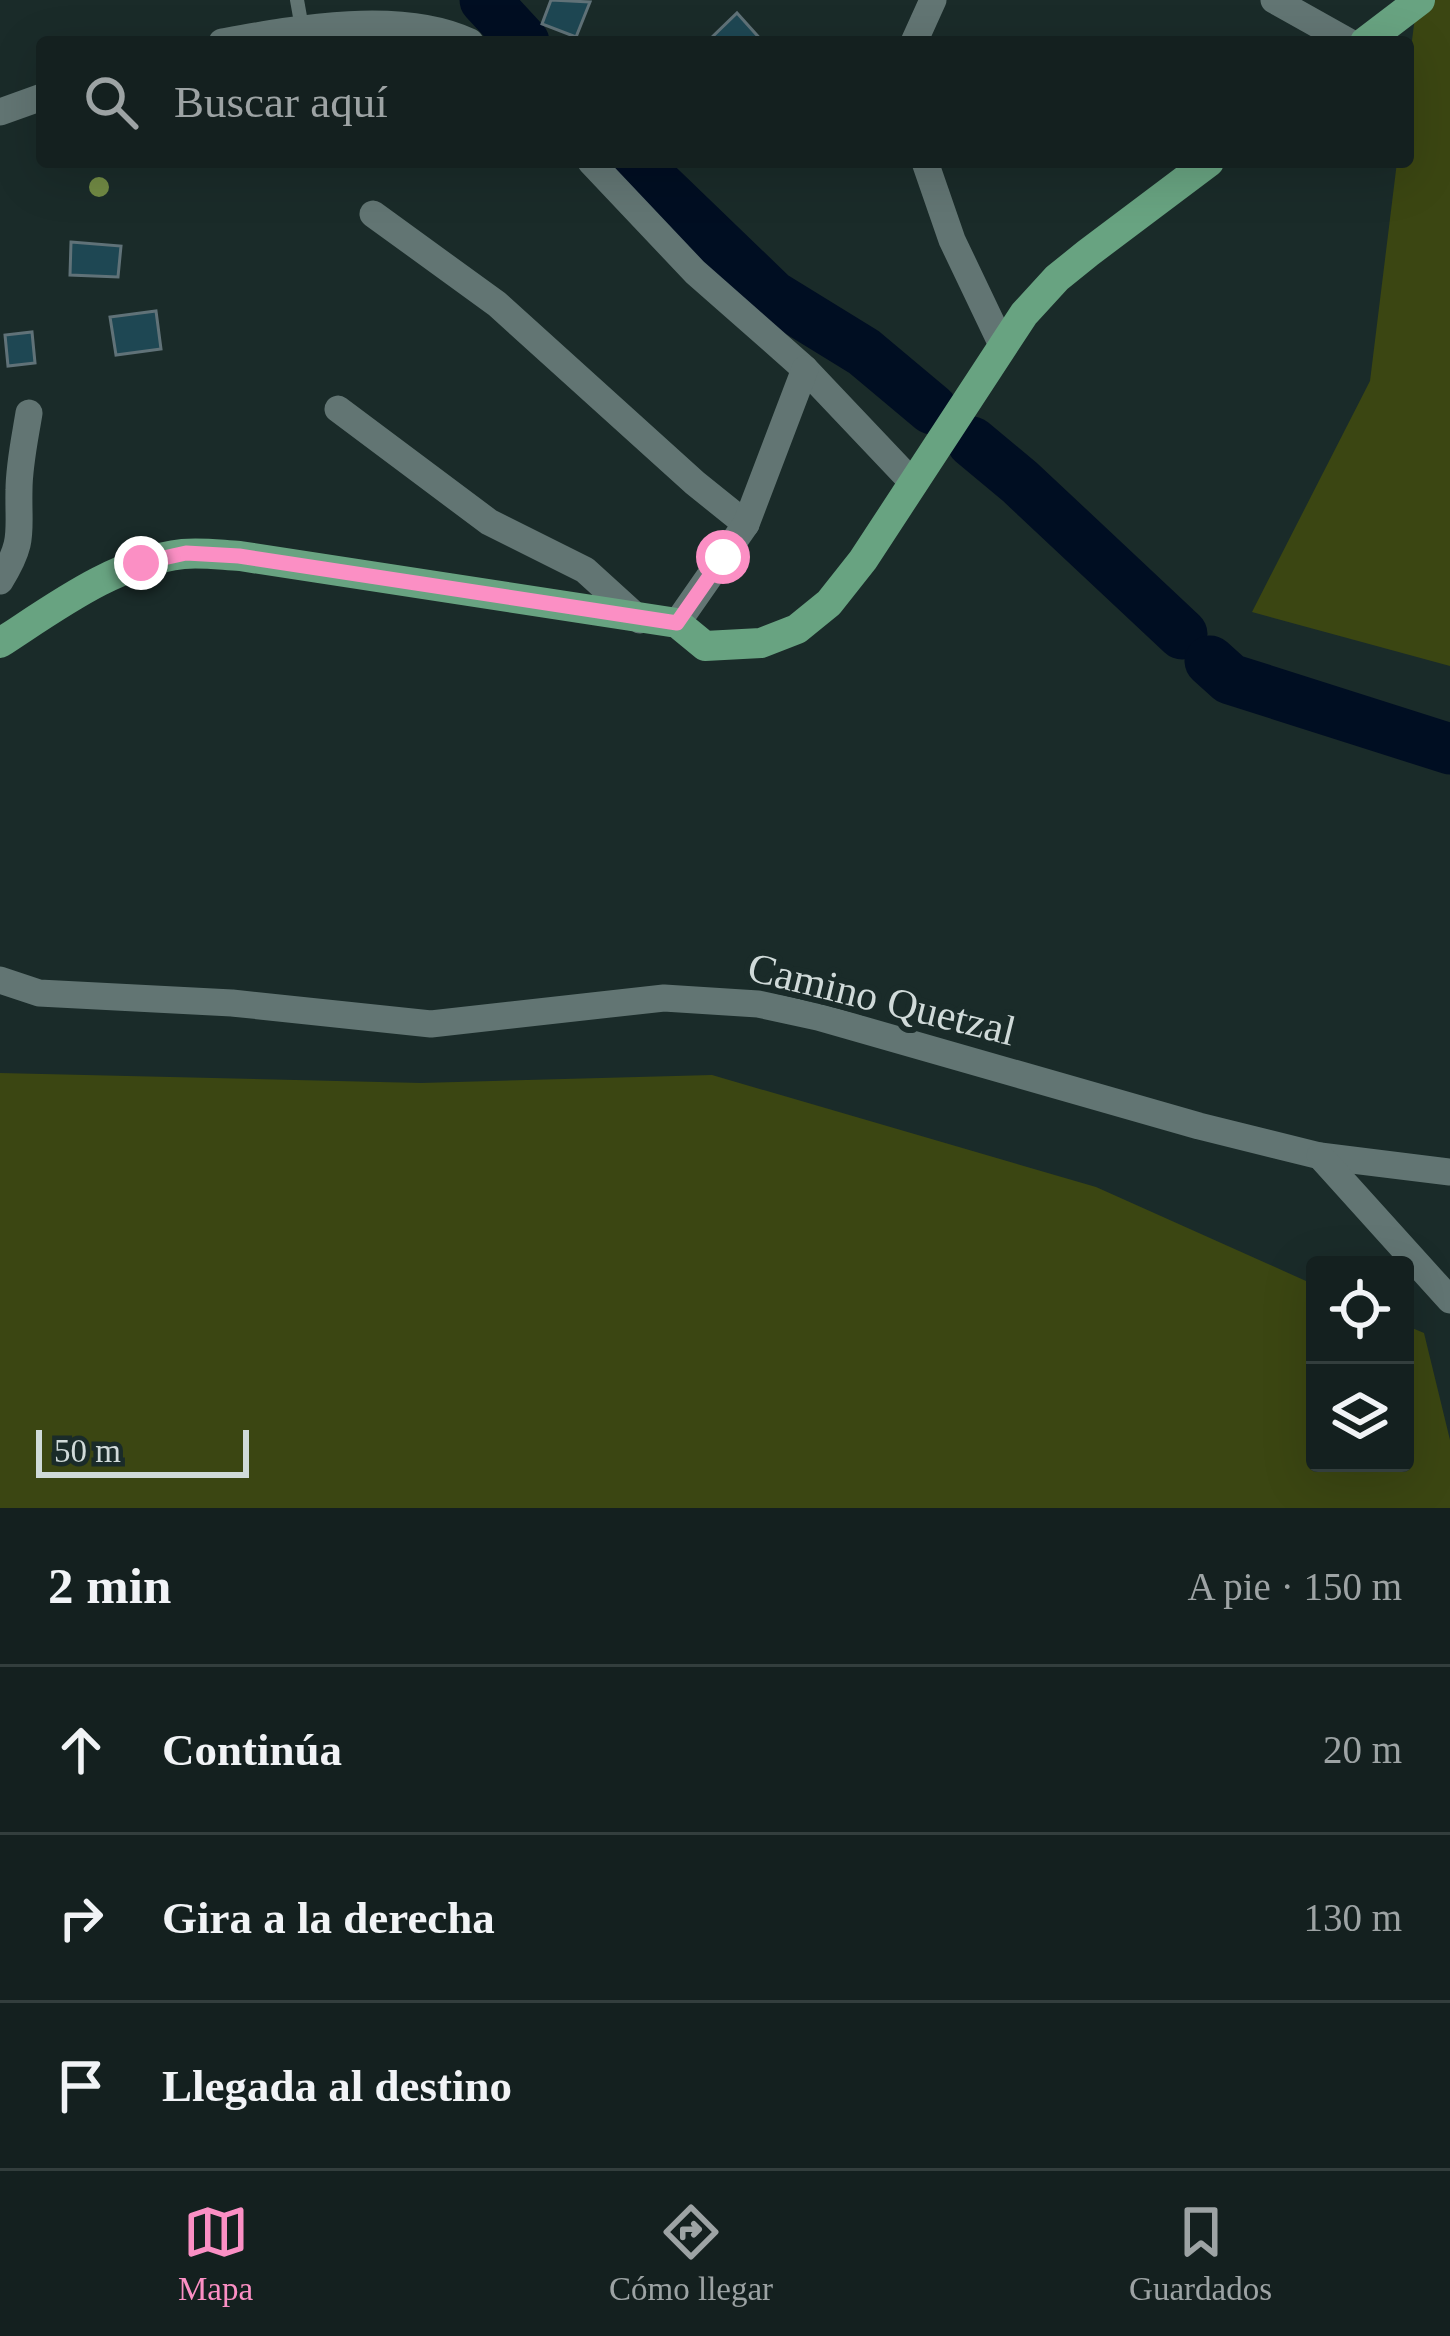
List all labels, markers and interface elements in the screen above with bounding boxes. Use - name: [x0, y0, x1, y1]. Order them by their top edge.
- search box: [36, 36, 1414, 168]
- icon: search: [78, 69, 144, 135]
- text: Buscar aquí: [174, 77, 388, 127]
- route start: [696, 530, 750, 584]
- route end: [114, 536, 168, 590]
- street label: Camino Quetzal: [743, 943, 1020, 1054]
- map controls: [1306, 1256, 1414, 1472]
- button: locate: [1306, 1256, 1414, 1364]
- button: layers: [1306, 1364, 1414, 1472]
- scale bar: [36, 1424, 249, 1477]
- text: 50 m: [54, 1433, 121, 1469]
- text: 2 min: [48, 1558, 171, 1614]
- text: A pie · 150 m: [1188, 1565, 1402, 1608]
- icon: ahead: [48, 1717, 114, 1783]
- text: Continúa: [162, 1725, 342, 1775]
- text: 20 m: [1323, 1728, 1402, 1771]
- icon: right: [48, 1885, 114, 1951]
- text: Gira a la derecha: [162, 1893, 495, 1943]
- text: 130 m: [1303, 1896, 1402, 1939]
- icon: arrive: [48, 2053, 114, 2119]
- text: Llegada al destino: [162, 2061, 512, 2111]
- tab: Mapa: [178, 2199, 253, 2308]
- tab: Cómo llegar: [609, 2199, 773, 2308]
- tab: Guardados: [1129, 2199, 1272, 2308]

